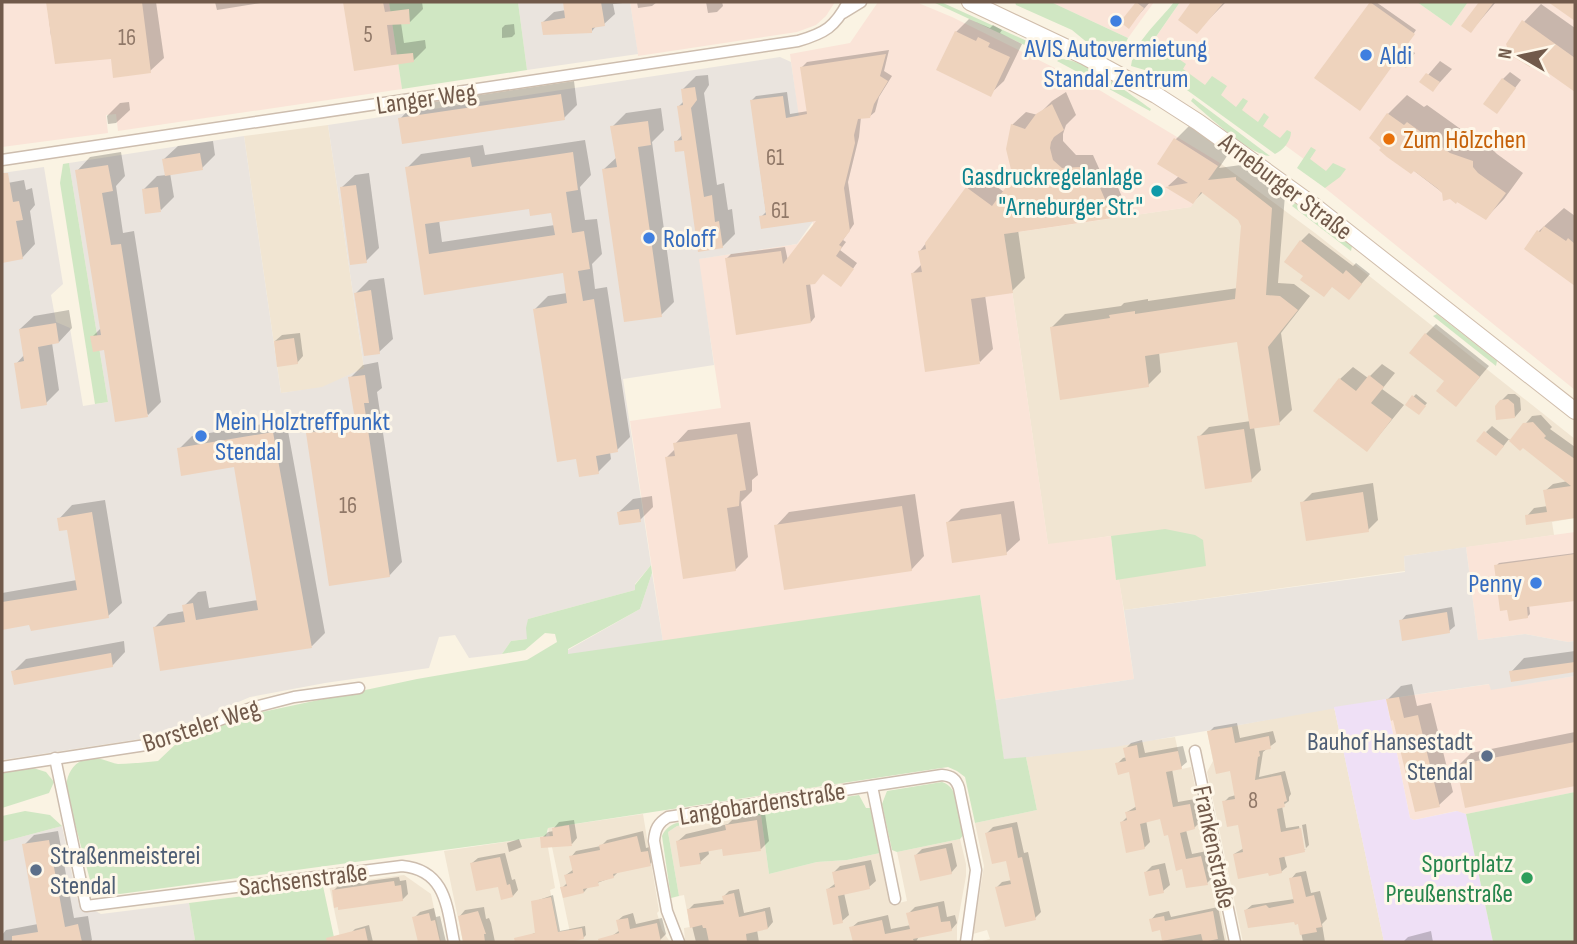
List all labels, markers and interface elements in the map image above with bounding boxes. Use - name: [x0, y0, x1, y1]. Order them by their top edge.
- marker: AVIS Autovermietung Standal Zentrum: [1108, 13, 1124, 29]
- house number: 5: [363, 21, 373, 49]
- north arrow: [1486, 21, 1556, 91]
- house number: 16: [118, 24, 136, 52]
- place label: AVIS Autovermietung Standal Zentrum: [1024, 34, 1207, 95]
- place label: Aldi: [1379, 41, 1412, 72]
- marker: Aldi: [1358, 47, 1374, 63]
- text: N: [1494, 47, 1518, 60]
- street label: Langer Weg: [374, 77, 478, 122]
- place label: Zum Hõlzchen: [1403, 125, 1526, 156]
- street label: Arneburger Straße: [1212, 126, 1358, 247]
- marker: Zum Hõlzchen: [1381, 131, 1397, 147]
- house number: 61: [766, 144, 784, 172]
- place label: Gasdruckregelanlage "Arneburger Str.": [962, 162, 1143, 223]
- marker: Gasdruckregelanlage "Arneburger Str.": [1149, 183, 1165, 199]
- house number: 61: [771, 197, 789, 225]
- place label: Roloff: [663, 224, 716, 255]
- marker: Roloff: [641, 230, 657, 246]
- place label: Mein Holztreffpunkt Stendal: [215, 407, 390, 468]
- marker: Mein Holztreffpunkt Stendal: [193, 428, 209, 444]
- house number: 16: [339, 492, 357, 520]
- place label: Penny: [1468, 569, 1522, 600]
- marker: Penny: [1528, 575, 1544, 591]
- street label: Borsteler Weg: [139, 693, 264, 760]
- place label: Bauhof Hansestadt Stendal: [1307, 727, 1473, 788]
- marker: Bauhof Hansestadt Stendal: [1479, 748, 1495, 764]
- street label: Langobardenstraße: [677, 776, 848, 833]
- street label: Frankenstraße: [1185, 783, 1242, 912]
- house number: 8: [1248, 787, 1258, 815]
- place label: Straßenmeisterei Stendal: [50, 841, 200, 902]
- place label: Sportplatz Preußenstraße: [1385, 849, 1513, 910]
- street label: Sachsenstraße: [237, 857, 369, 904]
- marker: Straßenmeisterei Stendal: [28, 862, 44, 878]
- marker: Sportplatz Preußenstraße: [1519, 870, 1535, 886]

